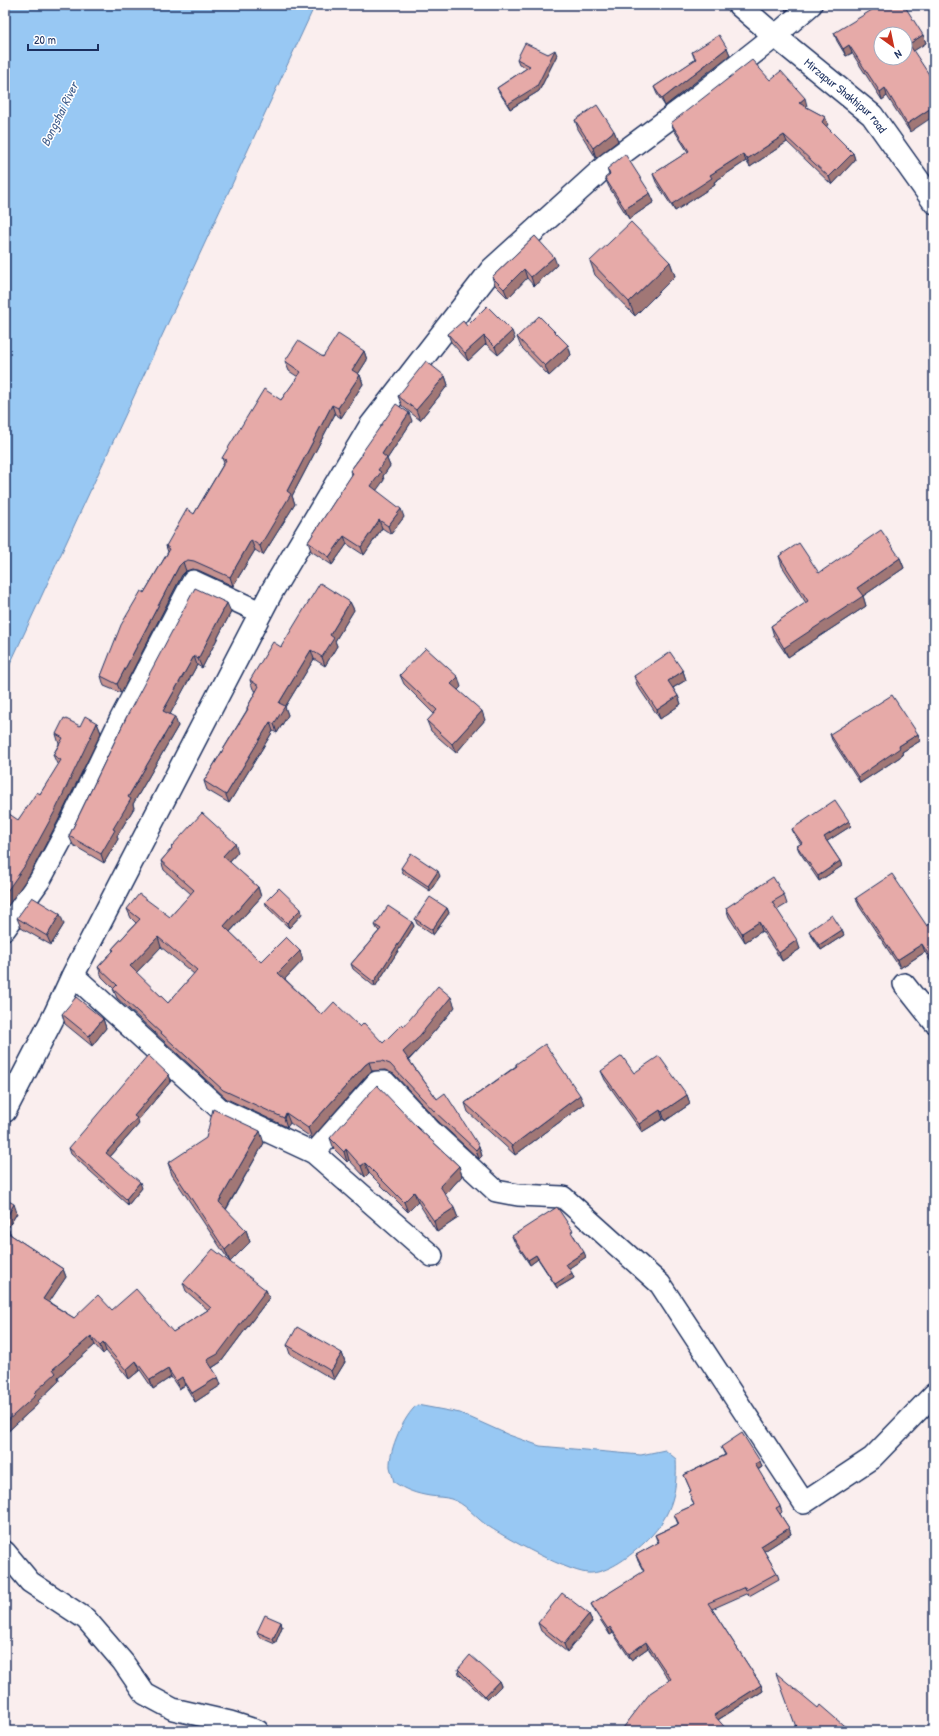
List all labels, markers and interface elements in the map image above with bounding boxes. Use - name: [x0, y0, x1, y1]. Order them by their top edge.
- scale bar: [28, 26, 98, 52]
- north arrow: [873, 26, 913, 66]
- text: 20 m: [34, 31, 56, 48]
- text: N: [892, 47, 905, 62]
- street label: Mirzapur Shakhipur road: [801, 54, 891, 136]
- water label: Bongshai River: [36, 77, 84, 149]

